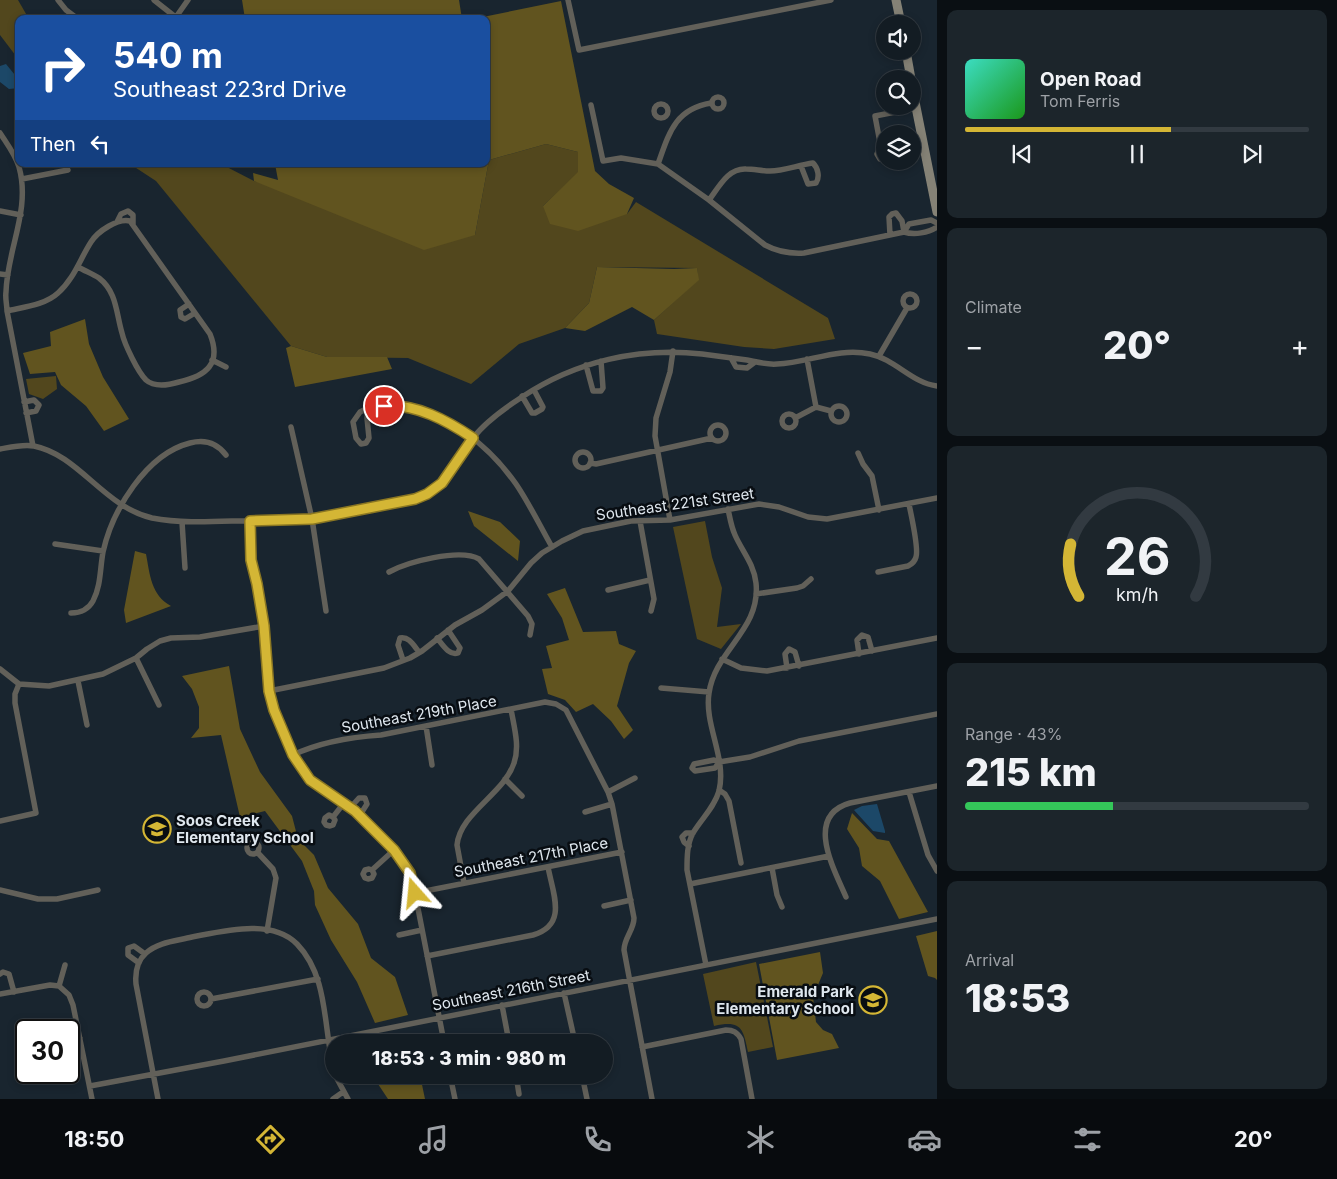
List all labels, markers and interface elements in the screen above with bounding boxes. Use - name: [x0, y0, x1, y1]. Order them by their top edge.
- map controls: [876, 15, 921, 170]
- button: sound: [876, 15, 921, 60]
- text: 540 m: [113, 34, 223, 76]
- icon: right: [30, 35, 95, 100]
- text: Open Road: [1040, 68, 1141, 91]
- button: search: [876, 70, 921, 115]
- text: Southeast 223rd Drive: [113, 76, 347, 102]
- text: Tom Ferris: [1040, 91, 1120, 111]
- button: layers: [876, 125, 921, 170]
- icon: left: [86, 130, 114, 158]
- text: Then: [30, 133, 76, 156]
- icon: previous: [1008, 140, 1036, 168]
- icon: pause: [1123, 140, 1151, 168]
- icon: next: [1238, 140, 1266, 168]
- text: Climate: [965, 297, 1022, 317]
- text: 20°: [1103, 322, 1171, 368]
- text: −: [965, 329, 984, 363]
- text: +: [1290, 329, 1309, 363]
- pin: [363, 385, 405, 427]
- icon: arrive: [370, 392, 398, 420]
- street label: Southeast 221st Street: [595, 483, 755, 524]
- text: 26: [1104, 525, 1170, 588]
- text: km/h: [1116, 584, 1158, 605]
- street label: Southeast 219th Place: [340, 691, 498, 737]
- text: Range · 43%: [965, 724, 1062, 744]
- text: 215 km: [965, 749, 1097, 795]
- place label: Soos Creek Elementary School: [176, 811, 314, 847]
- school or university icon: Soos Creek Elementary School: [142, 814, 172, 844]
- street label: Southeast 217th Place: [452, 833, 610, 881]
- position arrow: [388, 866, 440, 918]
- text: Arrival: [965, 950, 1014, 970]
- street label: Southeast 216th Street: [430, 965, 592, 1015]
- text: 18:53: [965, 975, 1070, 1021]
- place label: Emerald Park Elementary School: [716, 982, 854, 1018]
- school or university icon: Emerald Park Elementary School: [858, 985, 888, 1015]
- speed limit sign: 30: [15, 1019, 80, 1084]
- text: 18:53 · 3 min · 980 m: [372, 1047, 566, 1070]
- icon: directions: [253, 1122, 288, 1157]
- icon: music: [416, 1122, 451, 1157]
- icon: phone: [580, 1122, 615, 1157]
- icon: climate: [743, 1122, 778, 1157]
- icon: car: [907, 1122, 942, 1157]
- icon: filters: [1070, 1122, 1105, 1157]
- text: 18:50: [64, 1126, 124, 1152]
- text: 20°: [1234, 1126, 1273, 1152]

